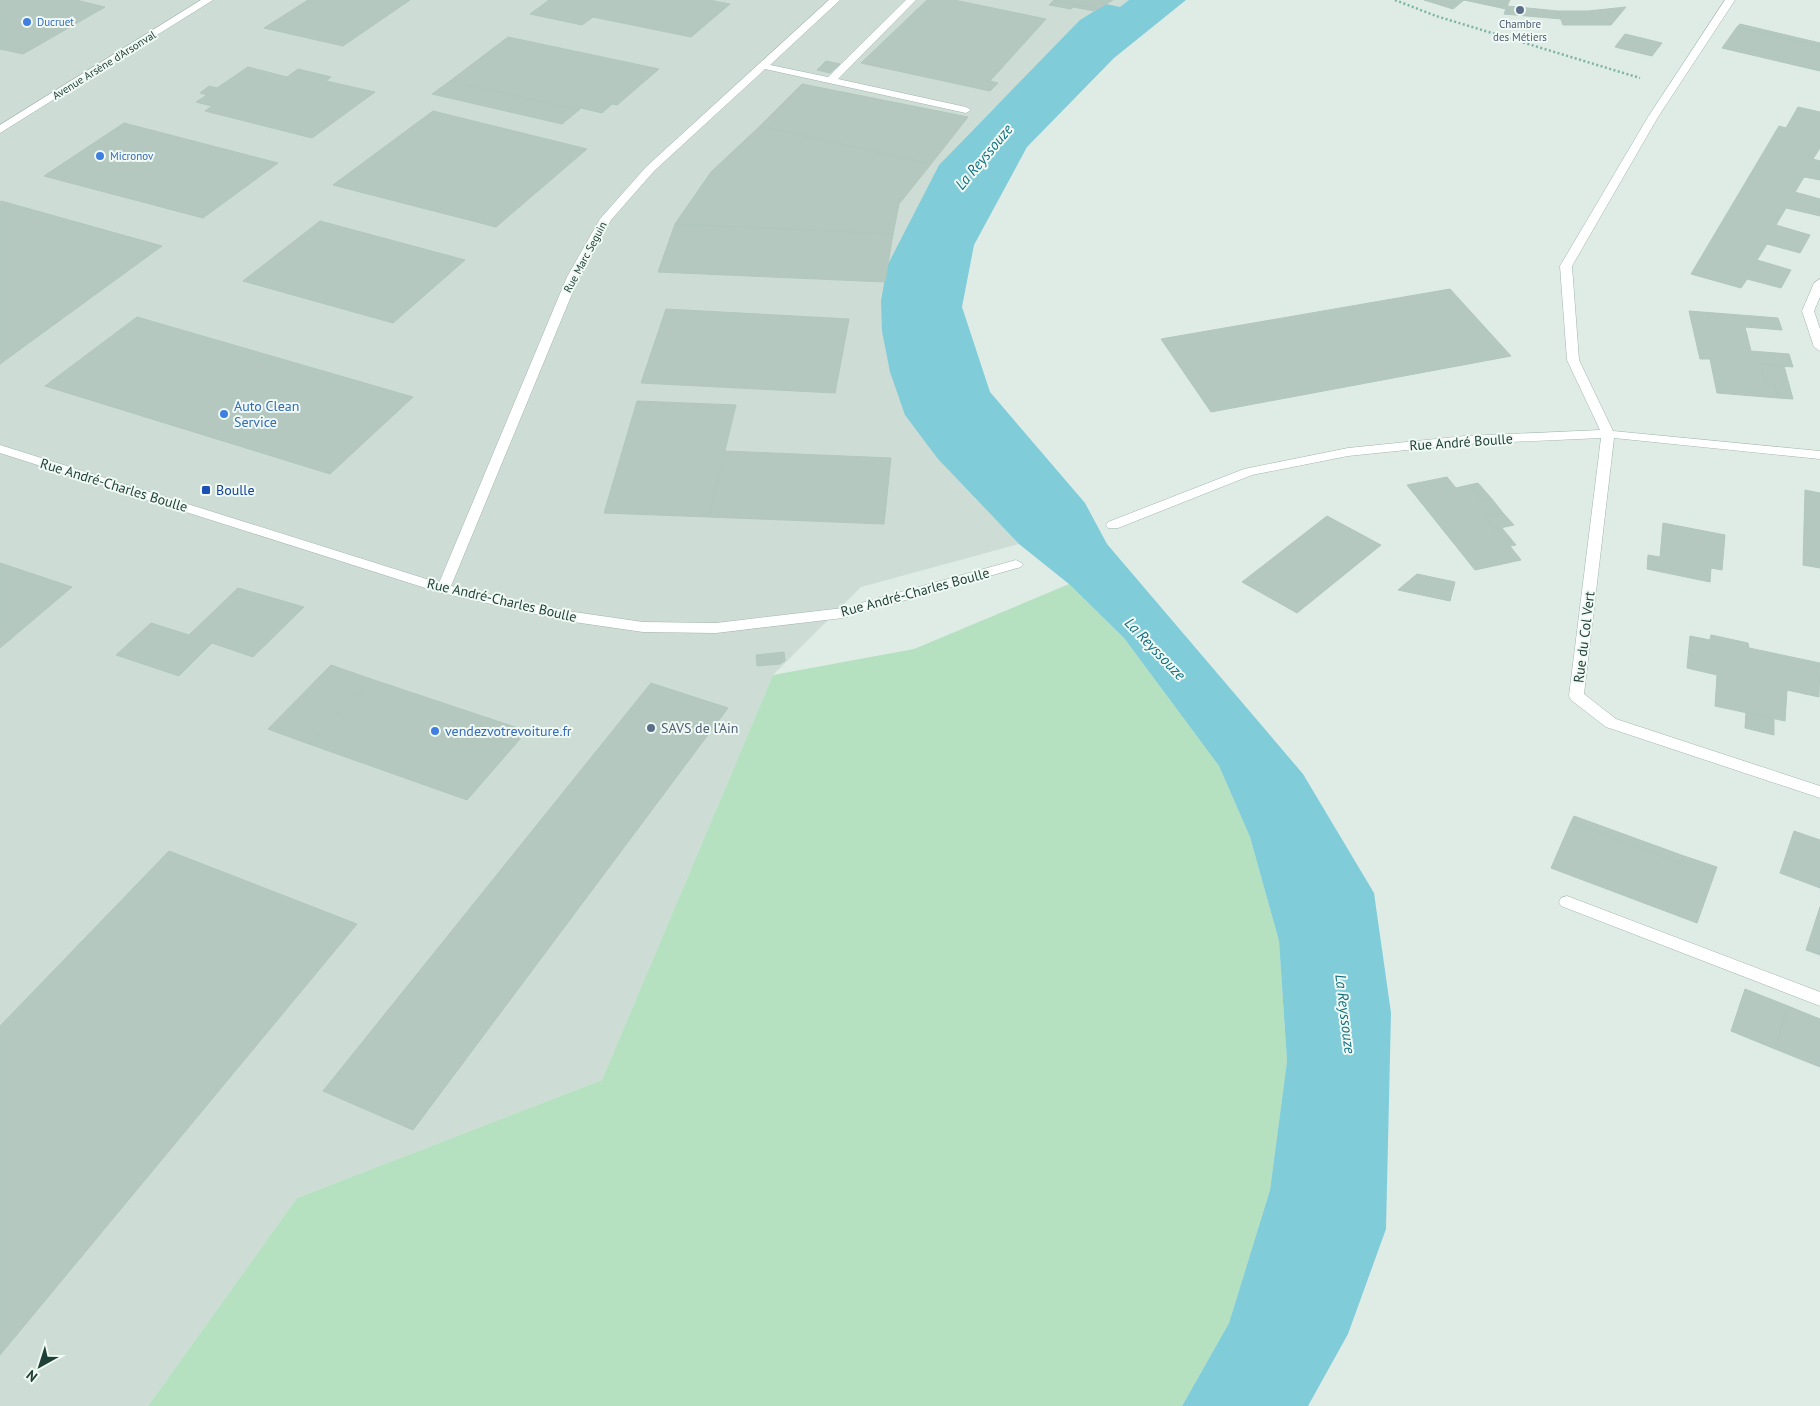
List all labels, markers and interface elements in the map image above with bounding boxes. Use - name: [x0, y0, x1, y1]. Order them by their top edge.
- marker: Chambre des Métiers: [1514, 4, 1526, 16]
- place label: Ducruet: [37, 15, 74, 29]
- marker: Ducruet: [21, 16, 33, 28]
- place label: Chambre des Métiers: [1493, 17, 1547, 44]
- street label: Avenue Arsène d'Arsonval: [50, 27, 159, 103]
- water label: La Reyssouze: [951, 120, 1017, 193]
- place label: Micronov: [110, 149, 154, 163]
- marker: Micronov: [94, 150, 106, 162]
- street label: Rue Marc Seguin: [560, 219, 610, 295]
- place label: Auto Clean Service: [234, 397, 299, 431]
- marker: Auto Clean Service: [218, 408, 230, 420]
- street label: Rue André Boulle: [1409, 429, 1513, 455]
- street label: Rue André-Charles Boulle: [38, 454, 190, 516]
- place label: Boulle: [216, 481, 255, 499]
- marker: Boulle: [200, 484, 212, 496]
- street label: Rue André-Charles Boulle: [839, 563, 991, 621]
- street label: Rue André-Charles Boulle: [425, 574, 579, 626]
- street label: Rue du Col Vert: [1569, 590, 1599, 684]
- water label: La Reyssouze: [1121, 613, 1190, 684]
- place label: SAVS de l'Ain: [661, 719, 739, 737]
- place label: vendezvotrevoiture.fr: [445, 722, 572, 740]
- marker: SAVS de l'Ain: [645, 722, 657, 734]
- marker: vendezvotrevoiture.fr: [429, 725, 441, 737]
- water label: La Reyssouze: [1331, 973, 1360, 1055]
- north arrow: [15, 1341, 65, 1391]
- text: N: [23, 1366, 41, 1386]

